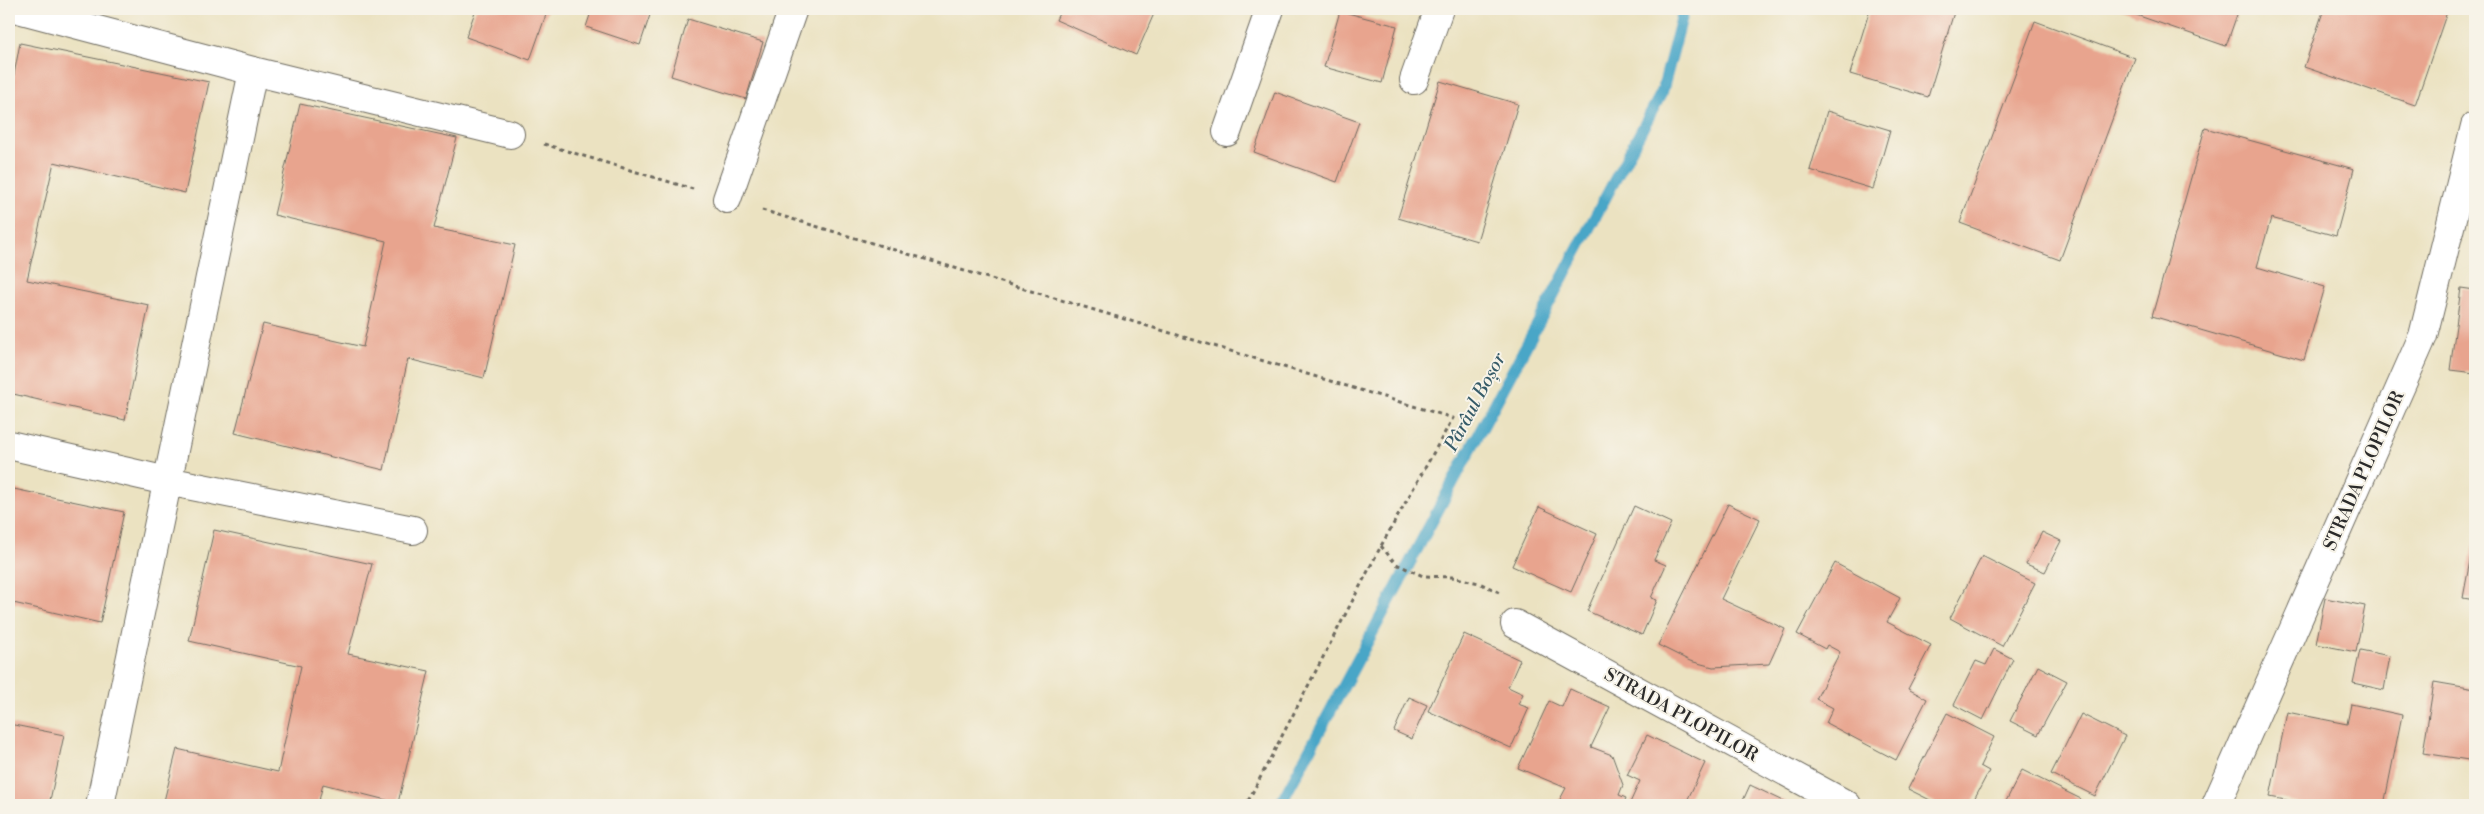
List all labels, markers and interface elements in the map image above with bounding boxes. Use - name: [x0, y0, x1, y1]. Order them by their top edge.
- water label: Pârâul Boșor: [1439, 348, 1511, 456]
- street label: STRADA PLOPILOR: [2319, 387, 2410, 554]
- street label: STRADA PLOPILOR: [1600, 663, 1762, 767]

